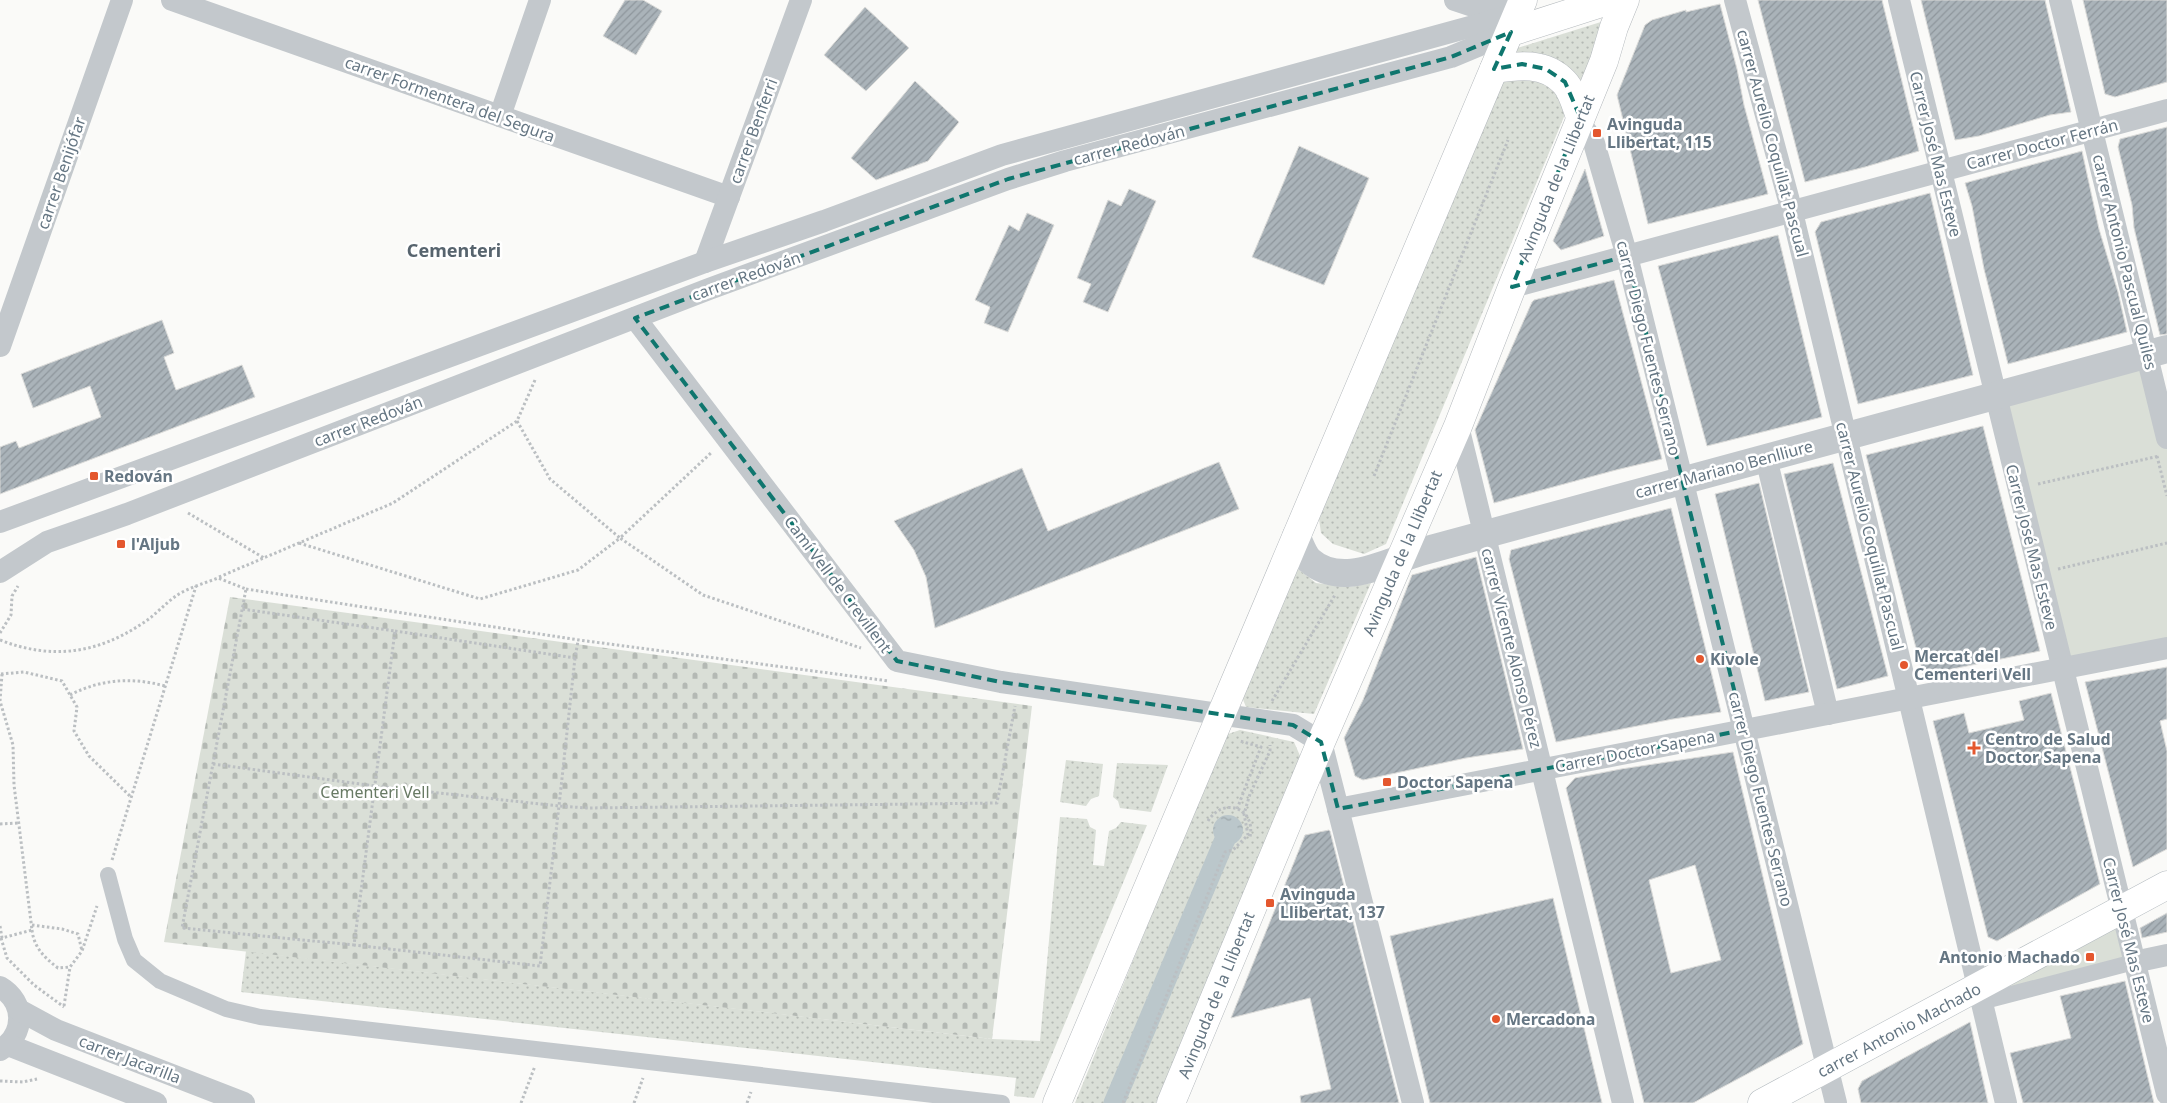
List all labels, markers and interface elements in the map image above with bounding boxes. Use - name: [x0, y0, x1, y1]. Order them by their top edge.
- street label: carrer Aurelio Coquillat Pascual: [1732, 27, 1814, 259]
- street label: carrer Formentera del Segura: [342, 51, 558, 147]
- street label: Carrer José Mas Esteve: [1905, 69, 1967, 239]
- street label: carrer Benferri: [724, 75, 782, 187]
- street label: Avinguda de la Llibertat: [1512, 91, 1600, 265]
- street label: carrer Benijófar: [31, 113, 91, 232]
- place label: Avinguda Llibertat, 115: [1607, 113, 1712, 153]
- street label: Carrer Doctor Ferrán: [1964, 113, 2120, 175]
- street label: carrer Redován: [1071, 120, 1187, 170]
- marker: Avinguda Llibertat, 115: [1591, 127, 1603, 139]
- street label: carrer Antonio Pascual Quiles: [2088, 152, 2162, 372]
- district label: Cementeri: [407, 238, 501, 262]
- street label: carrer Diego Fuentes Serrano: [1612, 238, 1686, 458]
- street label: carrer Redován: [688, 246, 804, 306]
- street label: carrer Redován: [311, 390, 425, 452]
- street label: carrer Aurelio Coquillat Pascual: [1831, 419, 1909, 653]
- street label: carrer Mariano Benlliure: [1633, 435, 1815, 503]
- street label: Carrer José Mas Esteve: [2001, 462, 2063, 632]
- place label: Redován: [104, 465, 173, 487]
- street label: Avinguda de la Llibertat: [1357, 467, 1447, 639]
- marker: Redován: [88, 470, 100, 482]
- street label: Camí Vell de Crevillent: [779, 511, 897, 657]
- place label: l'Aljub: [131, 533, 180, 555]
- marker: l'Aljub: [115, 538, 127, 550]
- street label: carrer Vicente Alonso Pérez: [1476, 546, 1548, 750]
- place label: Mercat del Cementeri Vell: [1914, 645, 2031, 685]
- place label: Kivole: [1710, 648, 1759, 670]
- marker: Kivole: [1694, 653, 1706, 665]
- marker: Mercat del Cementeri Vell: [1898, 659, 1910, 671]
- street label: carrer Diego Fuentes Serrano: [1724, 689, 1798, 909]
- street label: Carrer Doctor Sapena: [1553, 725, 1717, 777]
- place label: Centro de Salud Doctor Sapena: [1985, 728, 2111, 768]
- marker: Centro de Salud Doctor Sapena: [1967, 741, 1981, 755]
- place label: Doctor Sapena: [1397, 771, 1513, 793]
- marker: Doctor Sapena: [1381, 776, 1393, 788]
- park label: Cementeri Vell: [320, 781, 430, 803]
- street label: Carrer José Mas Esteve: [2098, 855, 2160, 1025]
- place label: Avinguda Llibertat, 137: [1280, 883, 1385, 923]
- marker: Avinguda Llibertat, 137: [1264, 897, 1276, 909]
- street label: Avinguda de la Llibertat: [1172, 908, 1260, 1082]
- place label: Antonio Machado: [1939, 946, 2080, 968]
- marker: Antonio Machado: [2084, 951, 2096, 963]
- street label: carrer Antonio Machado: [1813, 977, 1985, 1083]
- place label: Mercadona: [1506, 1008, 1595, 1030]
- marker: Mercadona: [1490, 1013, 1502, 1025]
- street label: carrer Jacarilla: [76, 1030, 184, 1088]

